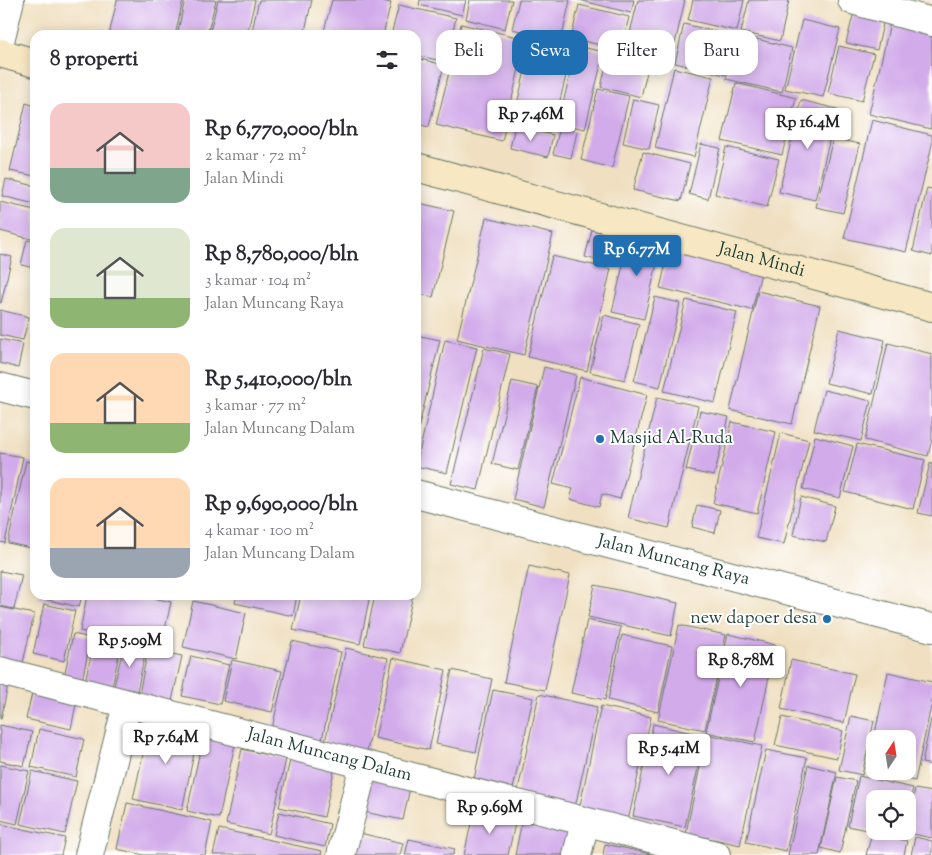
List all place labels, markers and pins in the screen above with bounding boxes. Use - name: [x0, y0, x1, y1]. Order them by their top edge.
- pin: Rp 7.46M: [479, 100, 583, 142]
- pin: Rp 16.4M: [756, 108, 860, 150]
- pin: Rp 6.77M: [585, 234, 689, 277]
- place label: Masjid Al-Ruda: [610, 426, 733, 452]
- marker: Masjid Al-Ruda: [594, 433, 606, 445]
- place label: new dapoer desa: [690, 606, 817, 632]
- marker: new dapoer desa: [821, 613, 833, 625]
- pin: Rp 5.09M: [78, 626, 182, 668]
- pin: Rp 8.78M: [689, 646, 793, 688]
- pin: Rp 7.64M: [114, 722, 218, 765]
- pin: Rp 5.41M: [617, 734, 721, 776]
- pin: Rp 9.69M: [438, 792, 542, 835]

